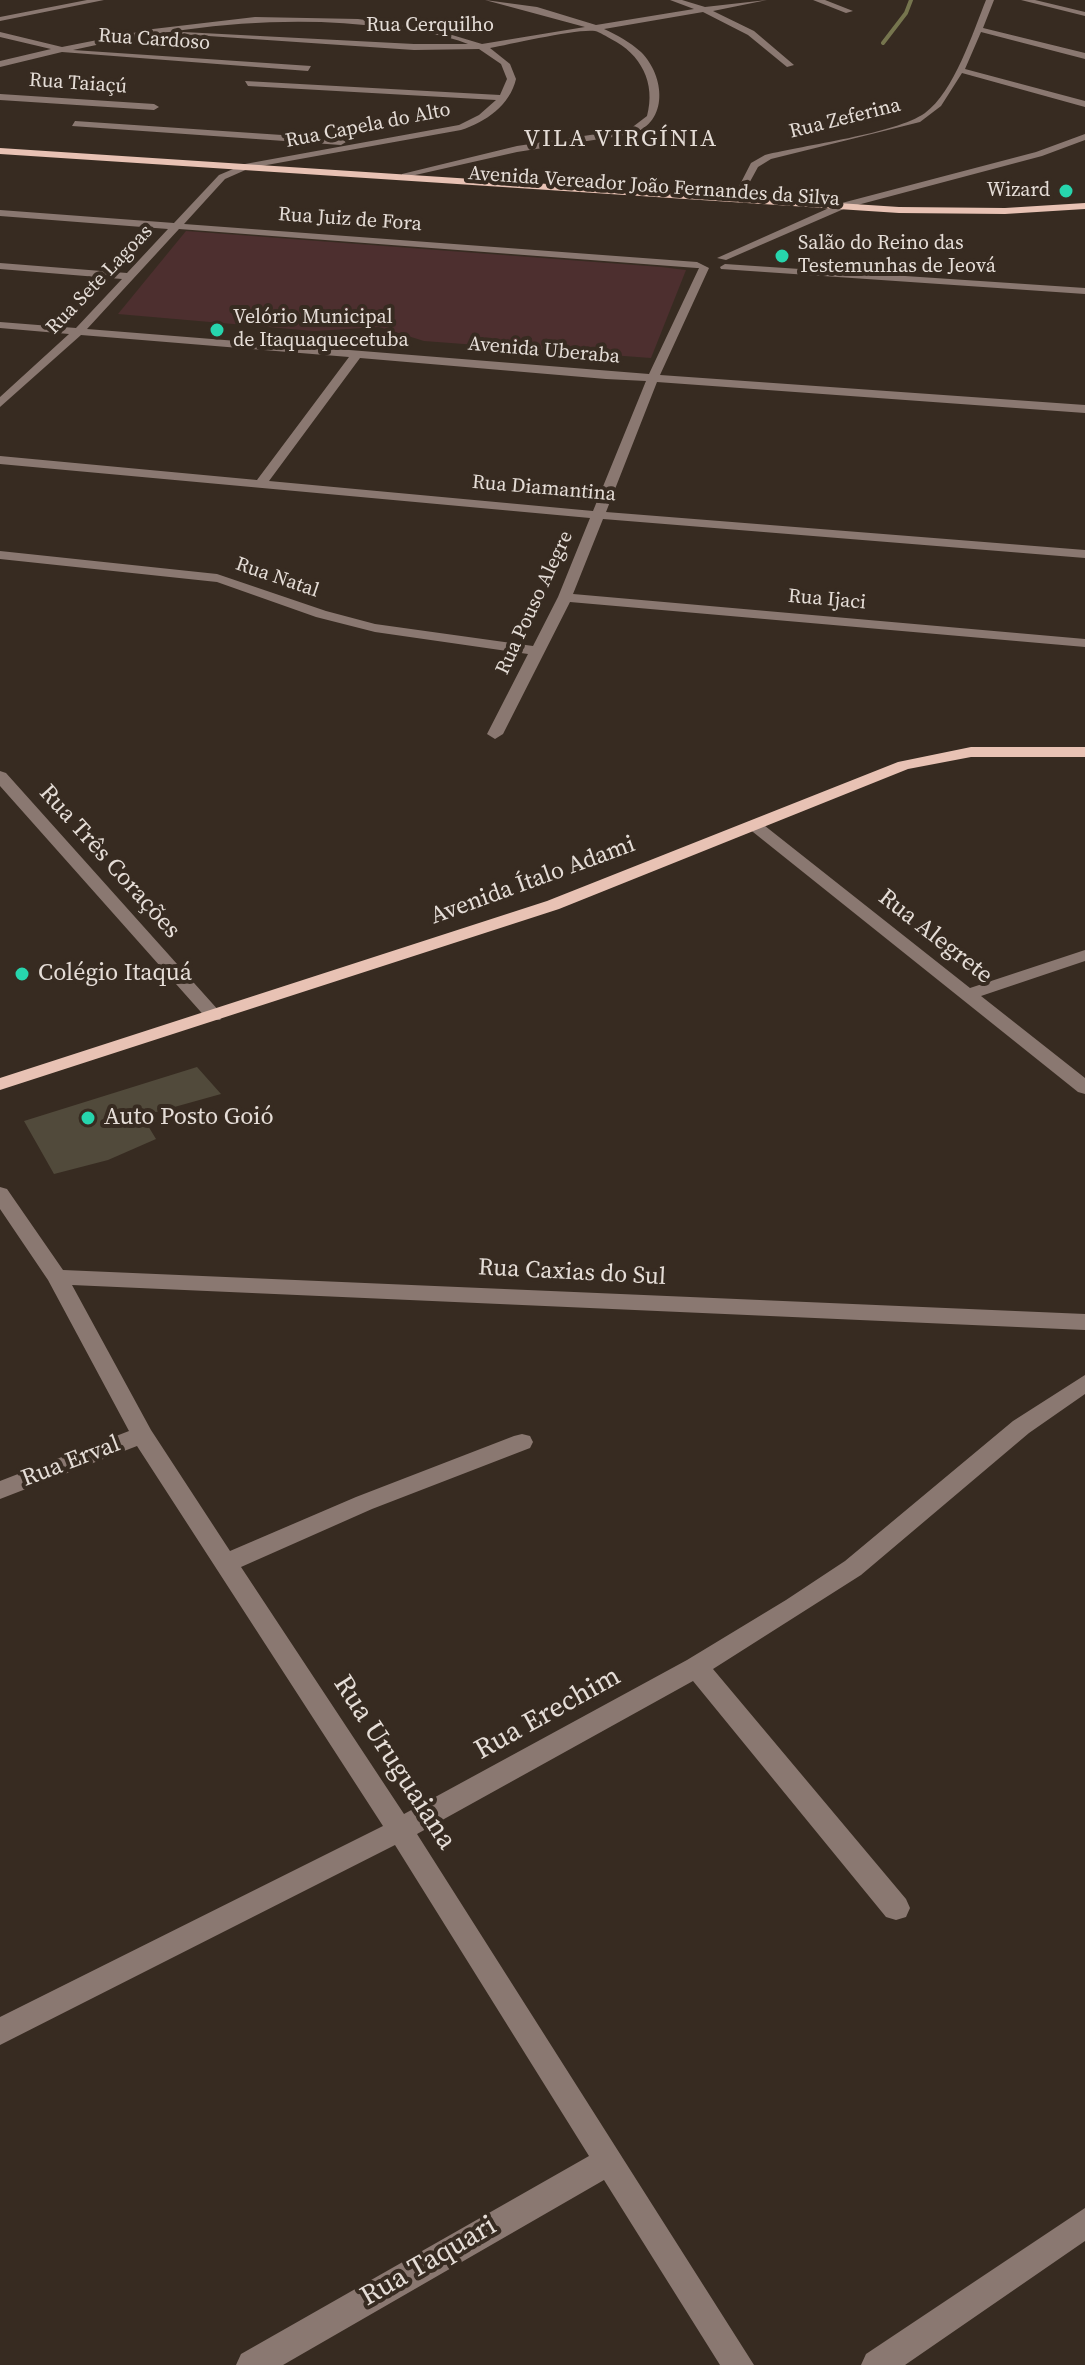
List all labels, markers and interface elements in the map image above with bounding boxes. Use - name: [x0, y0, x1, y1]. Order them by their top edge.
- street label: Rua Cerquilho: [366, 14, 494, 38]
- street label: Rua Cardoso: [97, 24, 211, 56]
- street label: Rua Taiaçú: [28, 69, 128, 99]
- street label: Rua Zeferina: [787, 94, 903, 144]
- street label: Rua Capela do Alto: [283, 98, 453, 154]
- district label: VILA VIRGÍNIA: [524, 126, 718, 154]
- street label: Avenida Vereador João Fernandes da Silva: [467, 162, 841, 212]
- place label: Wizard: [986, 179, 1050, 203]
- marker: Wizard: [1057, 182, 1075, 200]
- street label: Rua Juiz de Fora: [277, 203, 423, 237]
- street label: Rua Sete Lagoas: [42, 220, 158, 340]
- place label: Salão do Reino das Testemunhas de Jeová: [798, 232, 996, 279]
- marker: Salão do Reino das Testemunhas de Jeová: [773, 247, 791, 265]
- place label: Velório Municipal de Itaquaquecetuba: [233, 306, 409, 353]
- marker: Velório Municipal de Itaquaquecetuba: [208, 321, 226, 339]
- street label: Avenida Uberaba: [467, 332, 621, 370]
- street label: Rua Diamantina: [471, 471, 617, 507]
- street label: Rua Pouso Alegre: [491, 527, 579, 679]
- street label: Rua Natal: [232, 553, 322, 603]
- street label: Rua Ijaci: [787, 585, 867, 615]
- street label: Rua Três Corações: [32, 779, 186, 945]
- street label: Avenida Ítalo Adami: [427, 831, 639, 931]
- street label: Rua Alegrete: [872, 883, 998, 991]
- place label: Colégio Itaquá: [38, 960, 192, 988]
- marker: Colégio Itaquá: [13, 965, 31, 983]
- place label: Auto Posto Goió: [104, 1104, 274, 1132]
- marker: Auto Posto Goió: [79, 1109, 97, 1127]
- street label: Rua Caxias do Sul: [477, 1254, 667, 1292]
- street label: Rua Erval: [18, 1430, 124, 1494]
- street label: Rua Erechim: [469, 1660, 627, 1768]
- street label: Rua Uruguaiana: [325, 1669, 463, 1857]
- street label: Rua Taquari: [355, 2210, 503, 2314]

